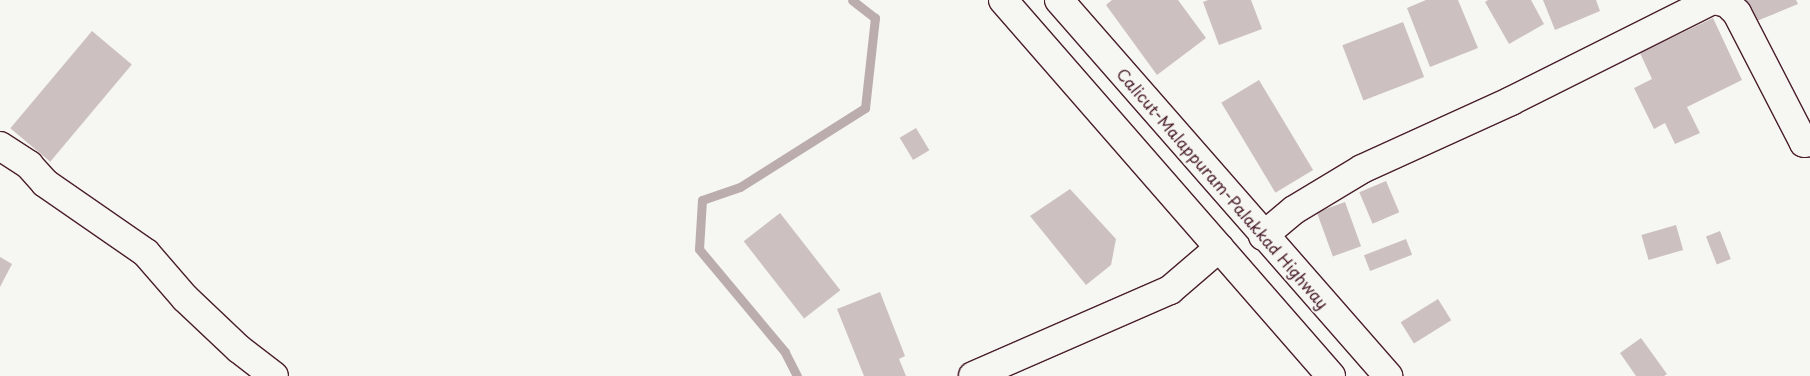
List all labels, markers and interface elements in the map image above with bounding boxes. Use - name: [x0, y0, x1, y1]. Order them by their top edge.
- street label: Calicut-Malappuram-Palakkad Highway: [1113, 63, 1333, 313]

